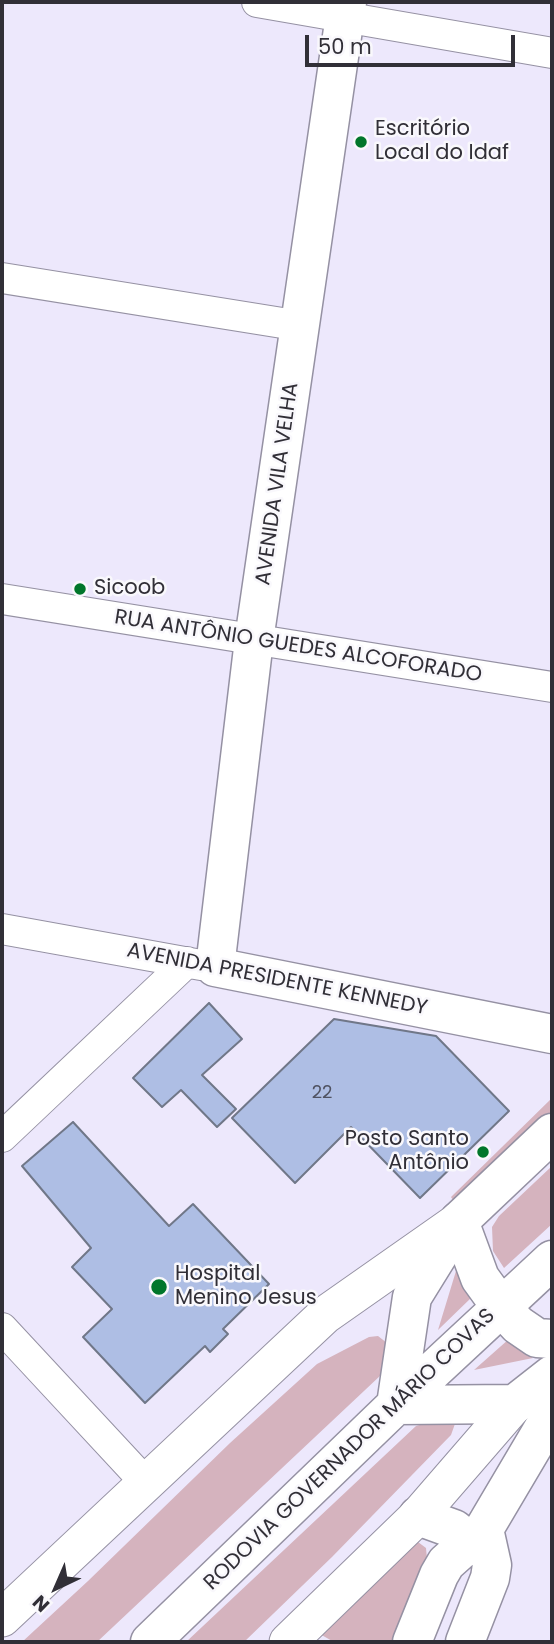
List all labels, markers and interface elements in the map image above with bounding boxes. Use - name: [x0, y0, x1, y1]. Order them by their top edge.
- scale bar: [309, 21, 519, 65]
- text: 50 m: [318, 32, 372, 61]
- place label: Escritório Local do Idaf: [375, 117, 509, 167]
- marker: Escritório Local do Idaf: [353, 134, 369, 150]
- street label: AVENIDA VILA VELHA: [251, 381, 305, 587]
- place label: Sicoob: [94, 576, 165, 602]
- marker: Sicoob: [72, 581, 88, 597]
- street label: RUA ANTÔNIO GUEDES ALCOFORADO: [112, 605, 484, 689]
- street label: AVENIDA PRESIDENTE KENNEDY: [125, 938, 429, 1022]
- house number: 22: [312, 1082, 332, 1104]
- place label: Posto Santo Antônio: [345, 1127, 469, 1177]
- marker: Posto Santo Antônio: [475, 1144, 491, 1160]
- place label: Hospital Menino Jesus: [175, 1262, 317, 1312]
- marker: Hospital Menino Jesus: [149, 1277, 169, 1297]
- street label: RODOVIA GOVERNADOR MÁRIO COVAS: [199, 1304, 501, 1596]
- north arrow: [21, 1553, 91, 1623]
- text: N: [27, 1589, 56, 1618]

